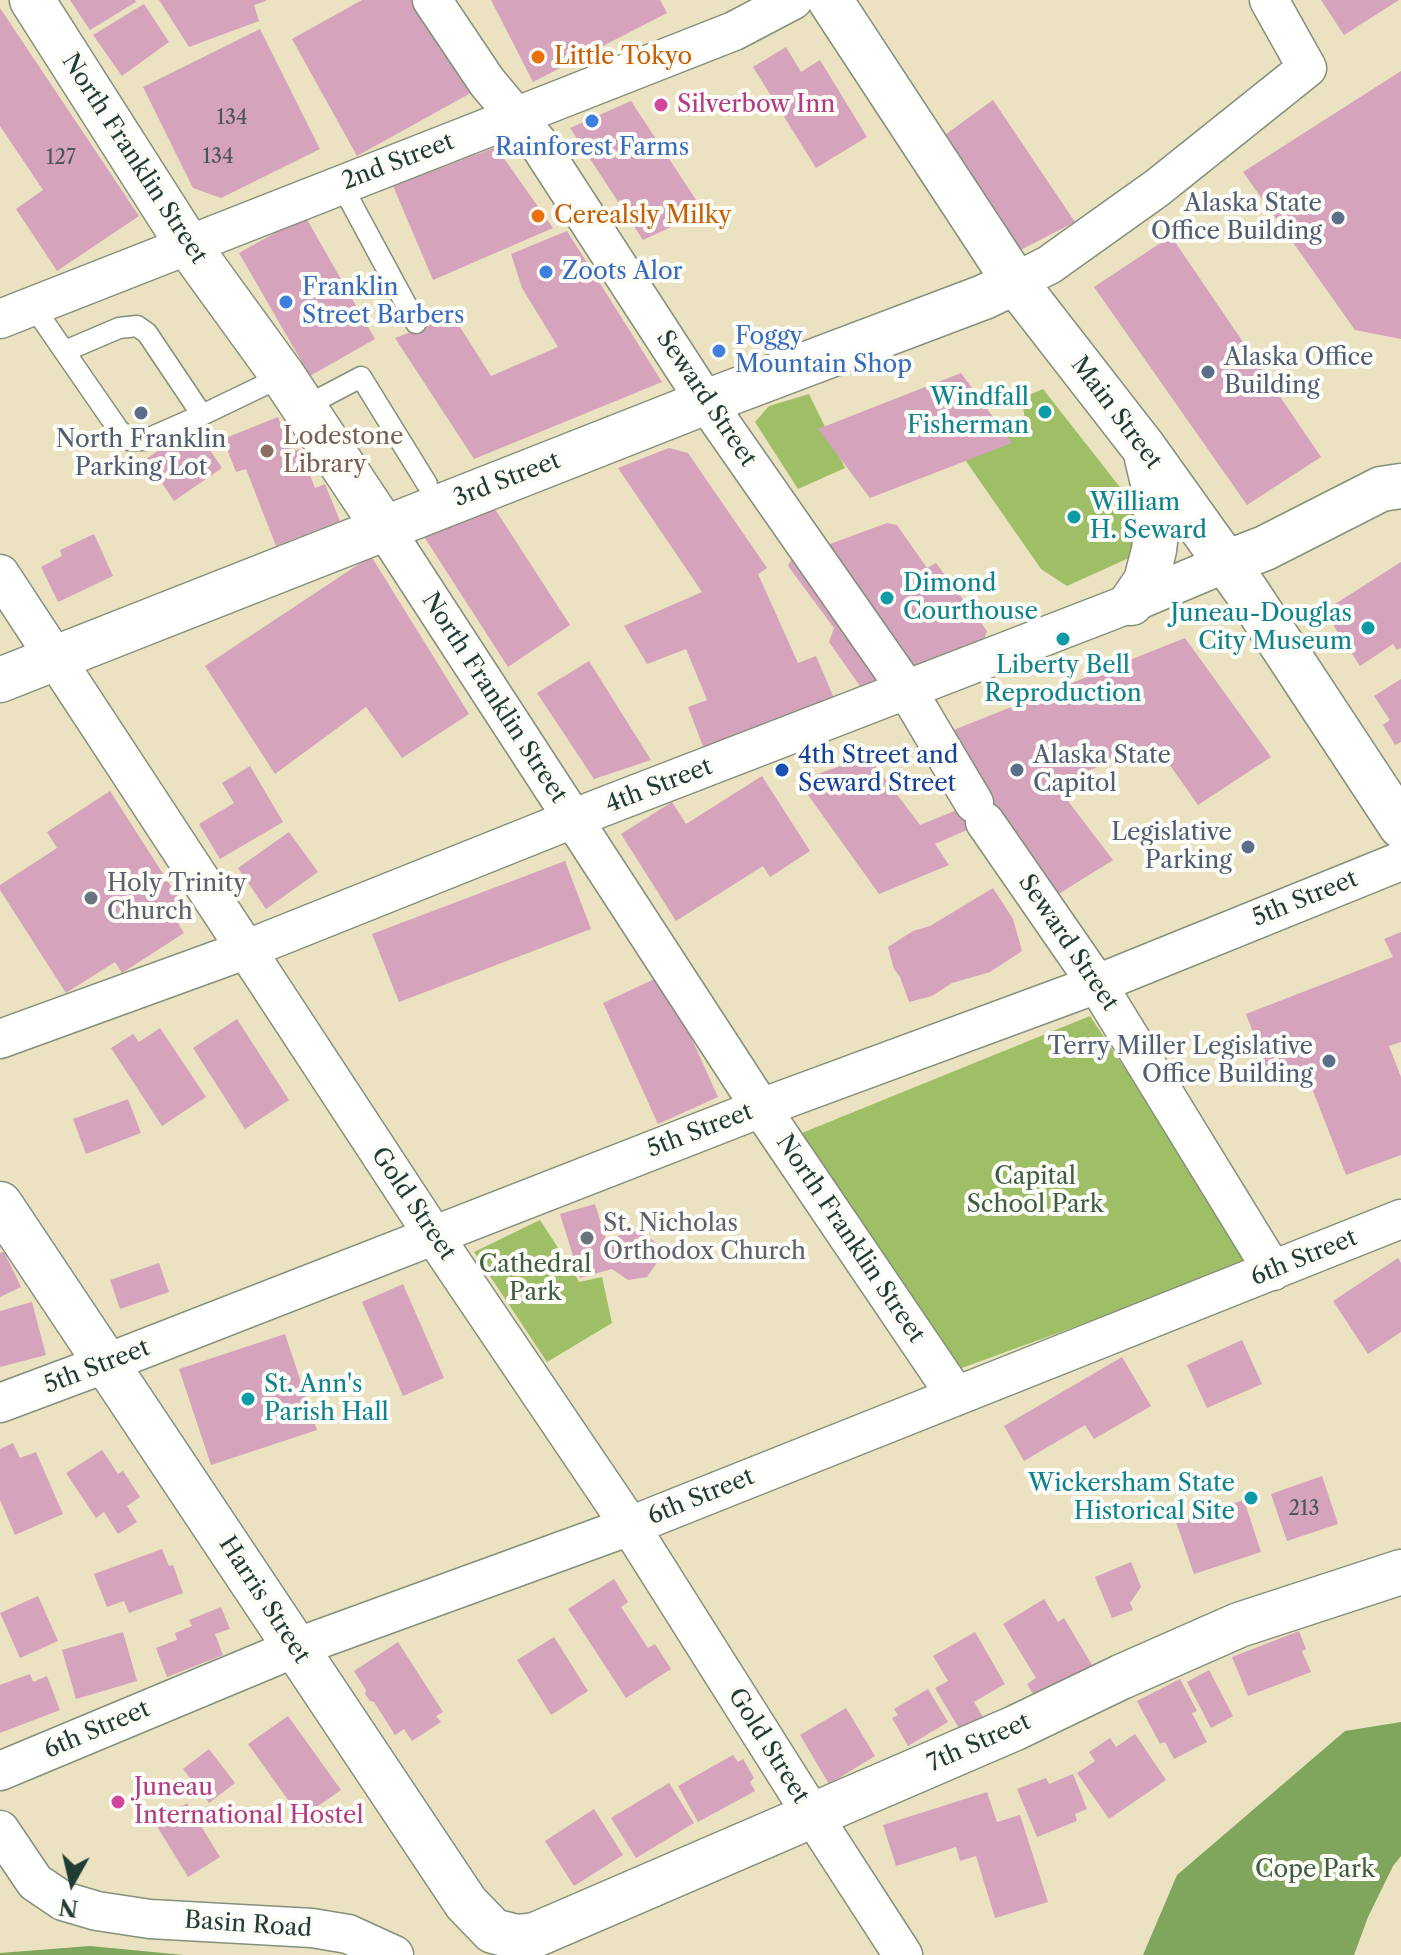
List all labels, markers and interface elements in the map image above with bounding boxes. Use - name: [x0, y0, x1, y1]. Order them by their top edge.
- place label: Little Tokyo: [554, 43, 692, 71]
- street label: North Franklin Street: [55, 48, 213, 270]
- marker: Little Tokyo: [529, 48, 547, 66]
- place label: Silverbow Inn: [677, 91, 835, 119]
- marker: Silverbow Inn: [652, 96, 670, 114]
- house number: 134: [217, 106, 247, 130]
- marker: Rainforest Farms: [583, 112, 601, 130]
- street label: 2nd Street: [338, 127, 458, 197]
- place label: Rainforest Farms: [495, 134, 689, 162]
- house number: 134: [203, 145, 233, 169]
- house number: 127: [46, 146, 76, 170]
- place label: Alaska State Office Building: [1151, 190, 1322, 246]
- place label: Cerealsly Milky: [554, 202, 732, 230]
- marker: Cerealsly Milky: [529, 207, 547, 225]
- marker: Alaska State Office Building: [1329, 209, 1347, 227]
- place label: Zoots Alor: [562, 258, 683, 286]
- marker: Zoots Alor: [537, 263, 555, 281]
- place label: Franklin Street Barbers: [302, 274, 464, 330]
- marker: Franklin Street Barbers: [277, 293, 295, 311]
- place label: Foggy Mountain Shop: [735, 323, 912, 379]
- street label: Seward Street: [650, 325, 762, 473]
- marker: Foggy Mountain Shop: [710, 342, 728, 360]
- place label: Alaska Office Building: [1224, 344, 1374, 400]
- street label: Main Street: [1064, 351, 1168, 475]
- marker: Alaska Office Building: [1199, 363, 1217, 381]
- place label: Windfall Fisherman: [907, 384, 1029, 440]
- marker: Windfall Fisherman: [1036, 403, 1054, 421]
- marker: North Franklin Parking Lot: [132, 404, 150, 422]
- place label: Lodestone Library: [283, 423, 403, 479]
- place label: North Franklin Parking Lot: [56, 426, 226, 482]
- marker: Lodestone Library: [258, 442, 276, 460]
- street label: 3rd Street: [450, 446, 564, 514]
- place label: William H. Seward: [1090, 489, 1207, 545]
- marker: William H. Seward: [1065, 508, 1083, 526]
- place label: Dimond Courthouse: [903, 570, 1038, 626]
- street label: North Franklin Street: [415, 587, 573, 809]
- marker: Dimond Courthouse: [878, 589, 896, 607]
- place label: Juneau-Douglas City Museum: [1170, 600, 1352, 656]
- marker: Juneau-Douglas City Museum: [1359, 619, 1377, 637]
- marker: Liberty Bell Reproduction: [1054, 630, 1072, 648]
- place label: Liberty Bell Reproduction: [984, 652, 1142, 708]
- place label: 4th Street and Seward Street: [798, 742, 958, 798]
- place label: Alaska State Capitol: [1033, 742, 1171, 798]
- street label: 4th Street: [602, 753, 716, 819]
- marker: 4th Street and Seward Street: [773, 761, 791, 779]
- marker: Alaska State Capitol: [1008, 761, 1026, 779]
- place label: Legislative Parking: [1111, 819, 1232, 875]
- marker: Legislative Parking: [1239, 838, 1257, 856]
- street label: 5th Street: [1248, 865, 1362, 933]
- street label: Seward Street: [1012, 869, 1124, 1017]
- place label: Holy Trinity Church: [107, 870, 246, 926]
- marker: Holy Trinity Church: [82, 889, 100, 907]
- place label: Terry Miller Legislative Office Building: [1048, 1033, 1313, 1089]
- marker: Terry Miller Legislative Office Building: [1320, 1052, 1338, 1070]
- street label: 5th Street: [643, 1098, 757, 1164]
- street label: North Franklin Street: [770, 1129, 930, 1349]
- street label: Gold Street: [365, 1142, 461, 1266]
- park label: Capital School Park: [966, 1163, 1104, 1219]
- place label: St. Nicholas Orthodox Church: [603, 1210, 806, 1266]
- street label: 6th Street: [1247, 1224, 1361, 1292]
- marker: St. Nicholas Orthodox Church: [578, 1229, 596, 1247]
- park label: Cathedral Park: [479, 1251, 591, 1307]
- street label: 5th Street: [40, 1334, 154, 1400]
- place label: St. Ann's Parish Hall: [264, 1371, 389, 1427]
- marker: St. Ann's Parish Hall: [239, 1390, 257, 1408]
- street label: 6th Street: [644, 1463, 758, 1531]
- place label: Wickersham State Historical Site: [1028, 1470, 1235, 1526]
- marker: Wickersham State Historical Site: [1242, 1489, 1260, 1507]
- house number: 213: [1289, 1497, 1319, 1521]
- street label: Harris Street: [212, 1531, 316, 1669]
- street label: Gold Street: [721, 1683, 815, 1809]
- street label: 6th Street: [40, 1695, 154, 1765]
- street label: 7th Street: [923, 1708, 1035, 1778]
- place label: Juneau International Hostel: [134, 1774, 364, 1830]
- marker: Juneau International Hostel: [109, 1793, 127, 1811]
- north arrow: [32, 1843, 112, 1923]
- park label: Cope Park: [1255, 1856, 1375, 1884]
- text: N: [57, 1893, 80, 1922]
- street label: Basin Road: [183, 1906, 313, 1944]

